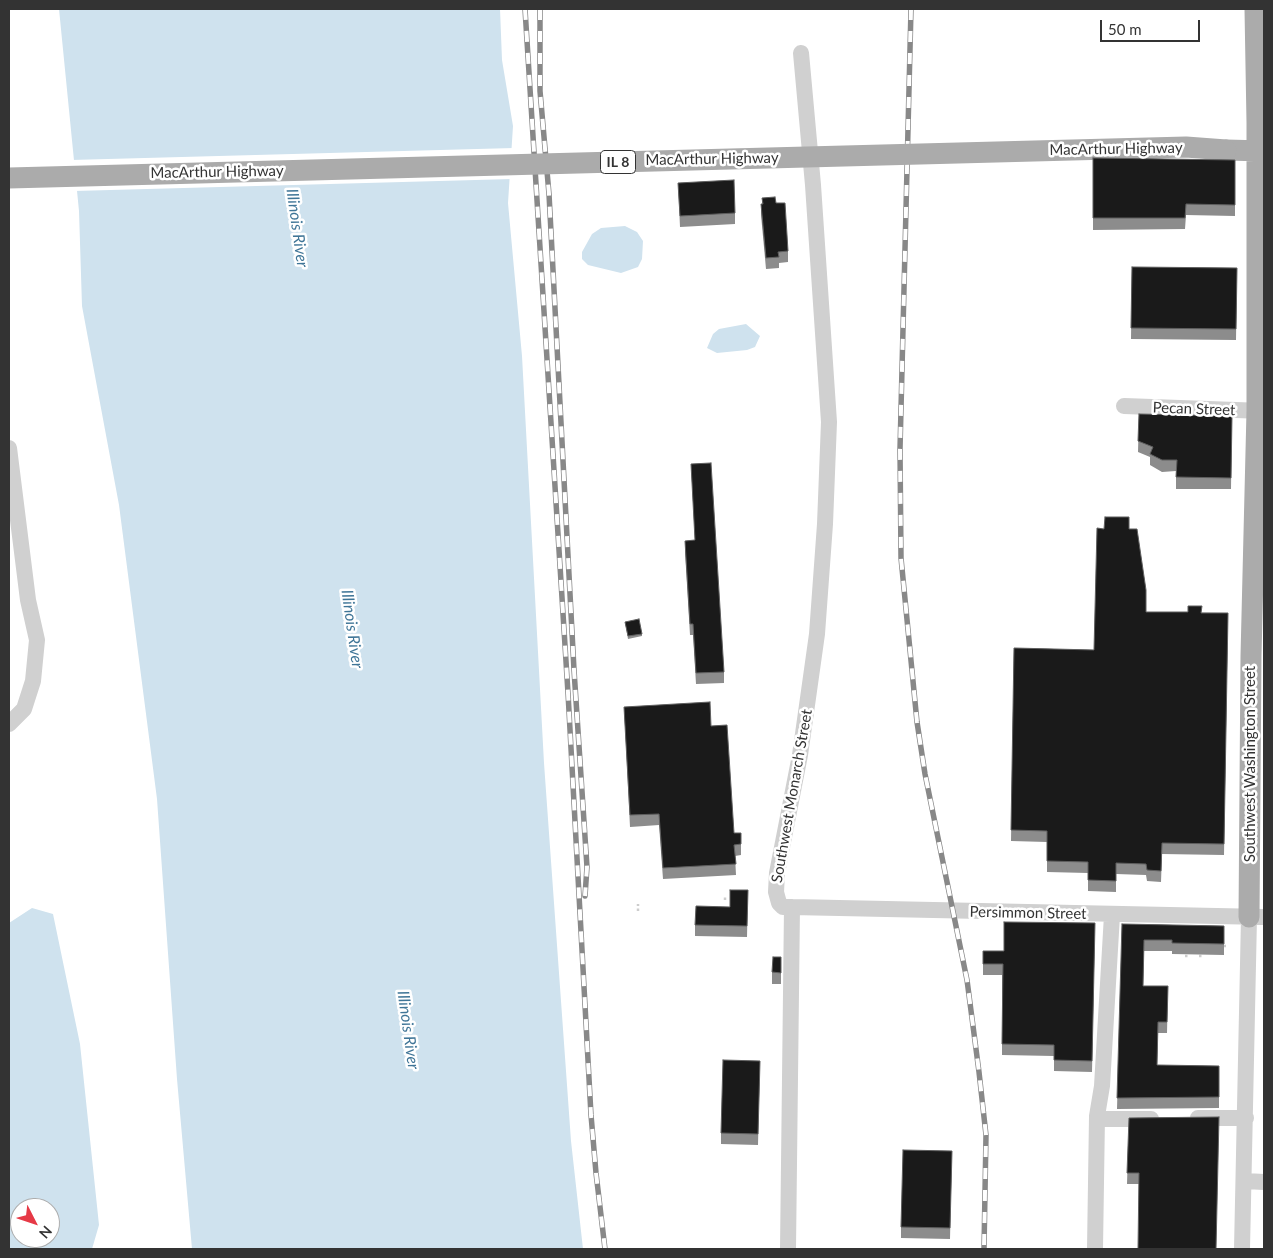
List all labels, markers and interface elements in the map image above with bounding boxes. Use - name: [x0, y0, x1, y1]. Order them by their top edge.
- scale bar: [1103, 10, 1203, 42]
- text: 50 m: [1108, 20, 1142, 38]
- street label: MacArthur Highway: [1049, 139, 1183, 159]
- street label: MacArthur Highway: [645, 149, 779, 169]
- road number: IL 8: [600, 150, 636, 173]
- street label: MacArthur Highway: [150, 162, 284, 182]
- water label: Illinois River: [282, 187, 312, 269]
- street label: Pecan Street: [1152, 399, 1236, 419]
- water label: Illinois River: [337, 588, 367, 670]
- street label: Southwest Washington Street: [1241, 666, 1259, 862]
- street label: Southwest Monarch Street: [768, 708, 816, 884]
- street label: Persimmon Street: [969, 903, 1087, 923]
- water label: Illinois River: [393, 989, 423, 1071]
- north arrow: [10, 1198, 60, 1248]
- text: N: [36, 1223, 56, 1242]

